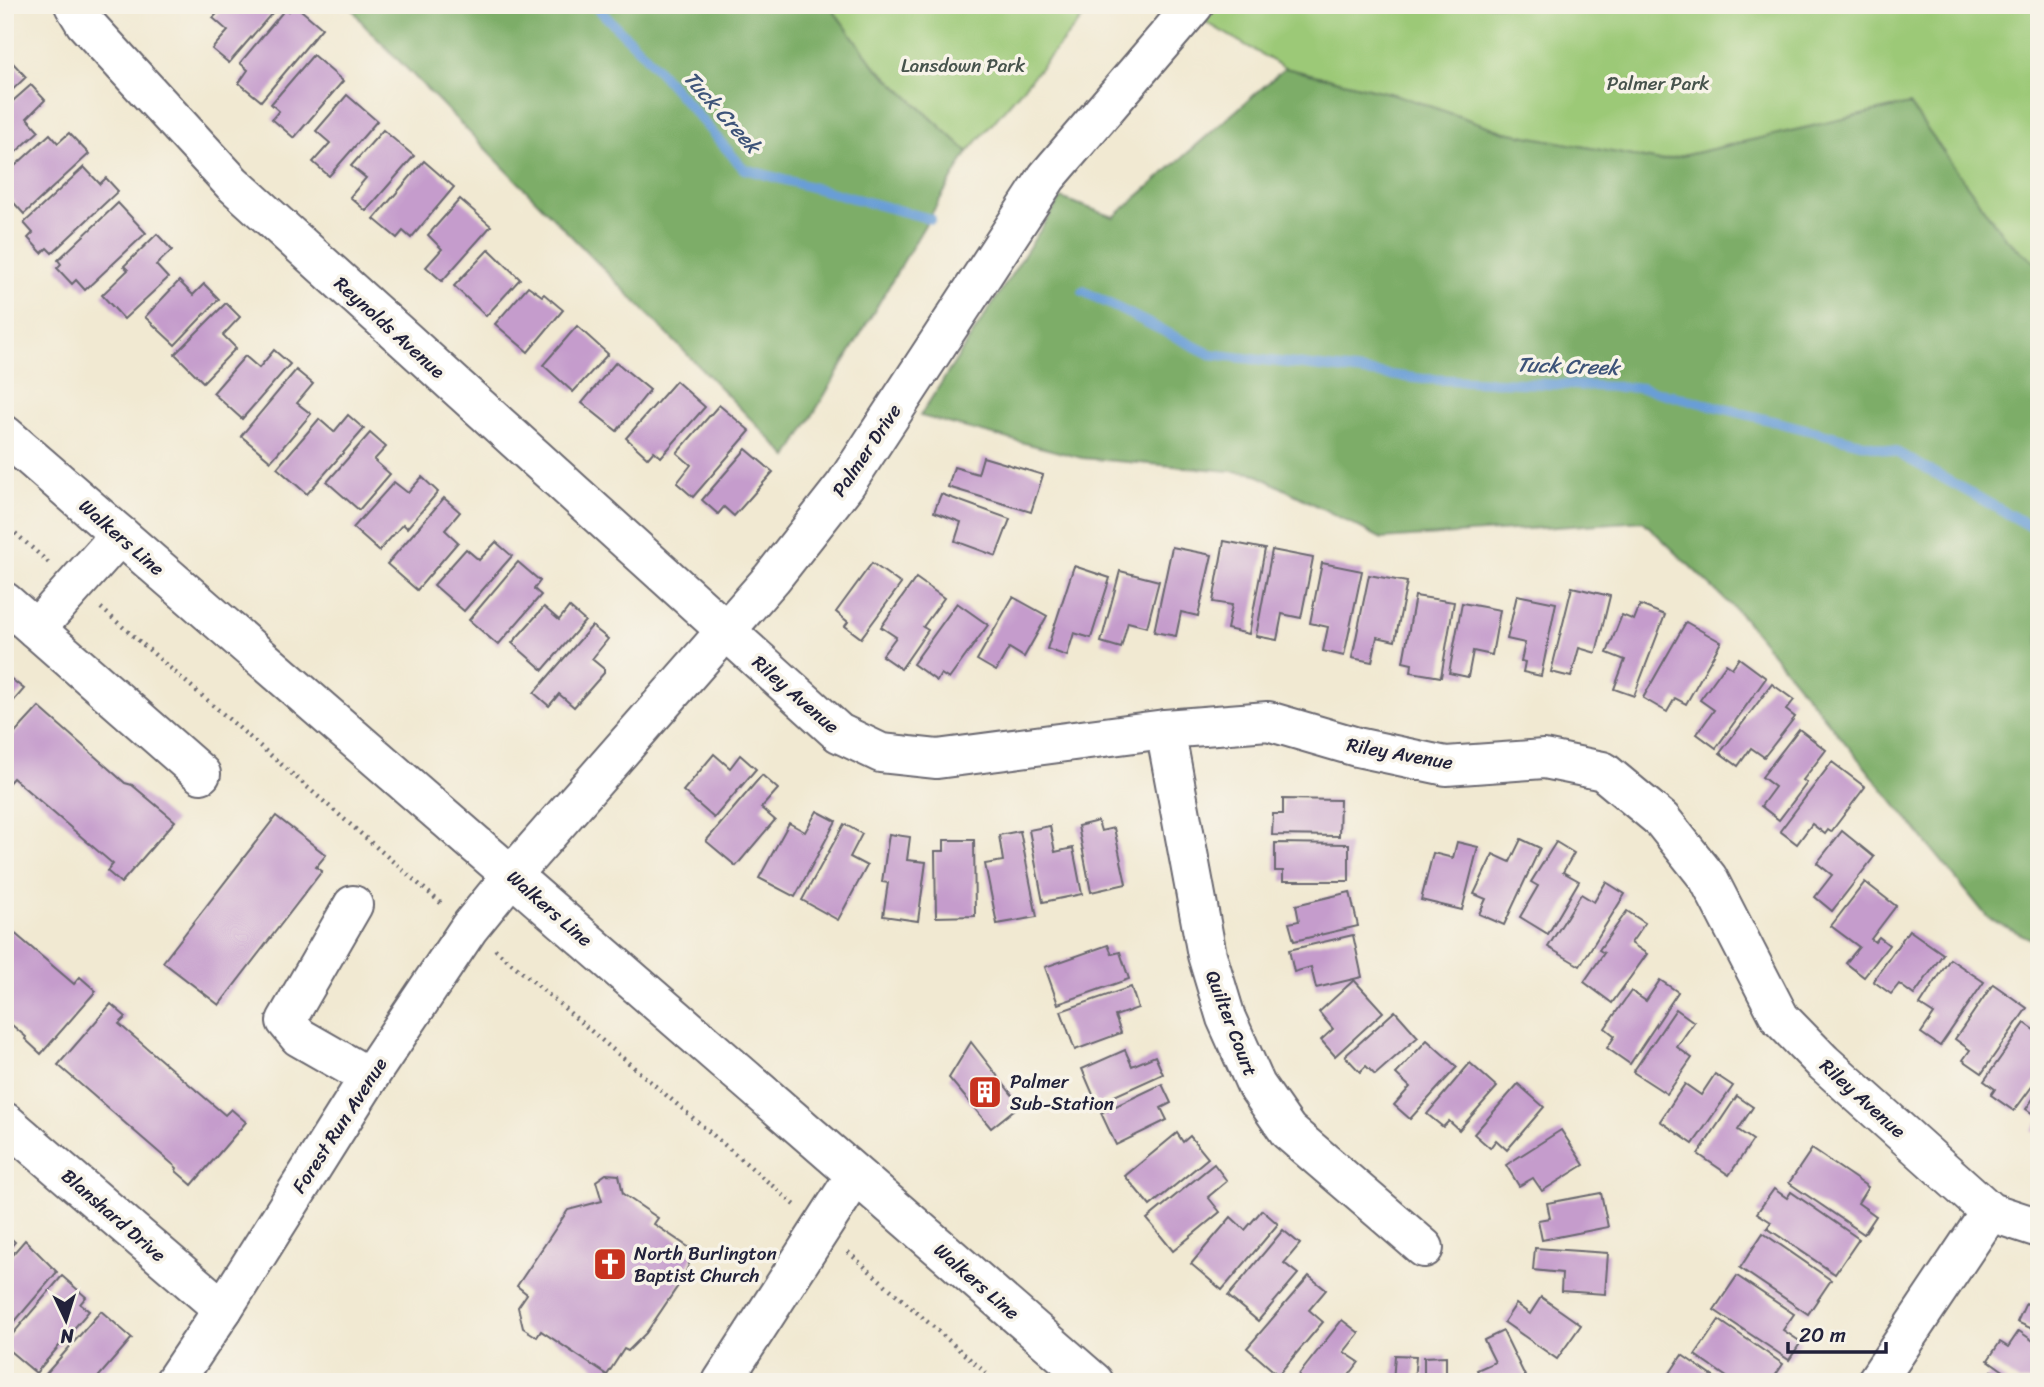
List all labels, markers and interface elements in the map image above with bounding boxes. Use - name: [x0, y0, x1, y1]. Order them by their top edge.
- park label: Lansdown Park: [901, 49, 1026, 82]
- water label: Tuck Creek: [674, 61, 772, 165]
- park label: Palmer Park: [1607, 67, 1709, 100]
- street label: Reynolds Avenue: [326, 268, 453, 387]
- water label: Tuck Creek: [1516, 345, 1622, 387]
- street label: Palmer Drive: [823, 397, 910, 504]
- street label: Walkers Line: [71, 490, 172, 584]
- street label: Riley Avenue: [744, 647, 847, 742]
- street label: Riley Avenue: [1344, 728, 1456, 779]
- street label: Walkers Line: [499, 861, 600, 955]
- street label: Quilter Court: [1196, 965, 1267, 1081]
- street label: Riley Avenue: [1812, 1050, 1914, 1147]
- street label: Forest Run Avenue: [283, 1051, 396, 1200]
- place label: Palmer Sub-Station: [1010, 1065, 1114, 1120]
- building icon: Palmer Sub-Station: [966, 1073, 1004, 1111]
- street label: Blanshard Drive: [54, 1160, 174, 1271]
- street label: Walkers Line: [926, 1234, 1027, 1328]
- place label: North Burlington Baptist Church: [634, 1237, 777, 1292]
- church icon: North Burlington Baptist Church: [591, 1245, 629, 1283]
- north arrow: [32, 1286, 102, 1356]
- scale bar: [1788, 1310, 1886, 1354]
- text: 20 m: [1799, 1316, 1846, 1354]
- text: N: [59, 1319, 76, 1353]

